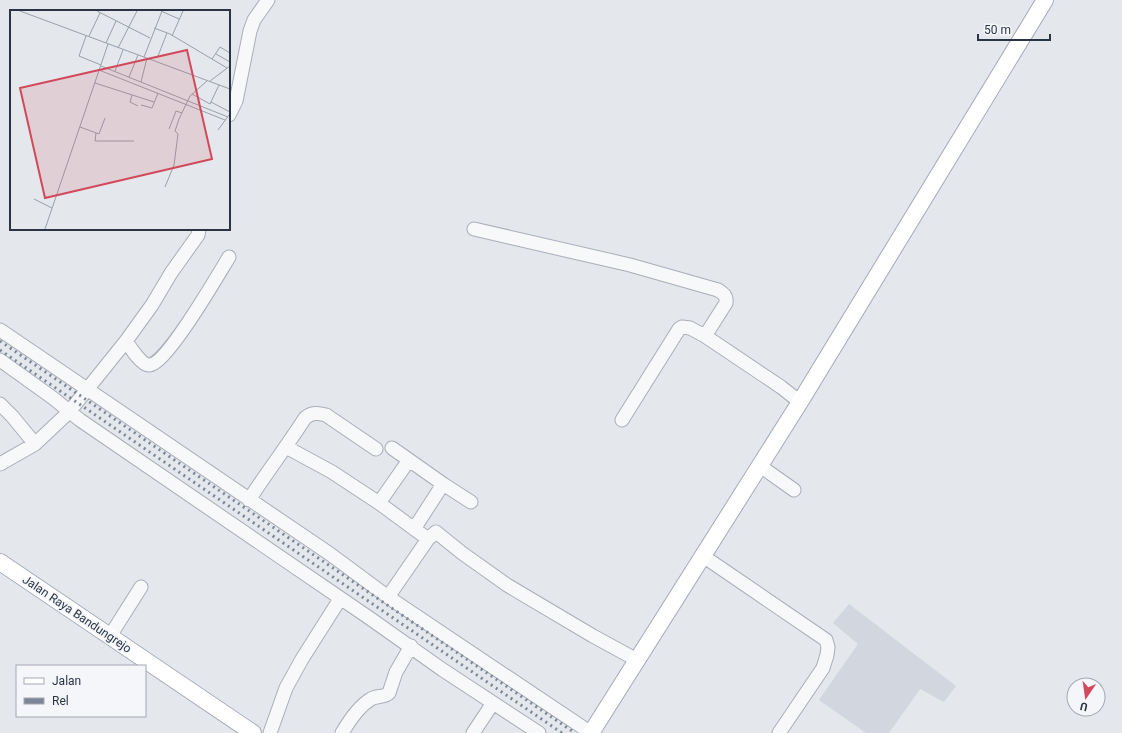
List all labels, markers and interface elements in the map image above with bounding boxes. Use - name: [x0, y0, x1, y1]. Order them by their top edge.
- inset map: [10, 10, 230, 230]
- scale bar: [978, 16, 1050, 42]
- text: 50 m: [984, 23, 1011, 37]
- street label: Jalan Raya Bandungrejo: [20, 572, 134, 656]
- legend: [16, 665, 146, 717]
- text: Jalan: [52, 674, 81, 688]
- north arrow: [1066, 677, 1106, 717]
- text: Rel: [52, 694, 69, 708]
- text: U: [1079, 699, 1089, 713]

